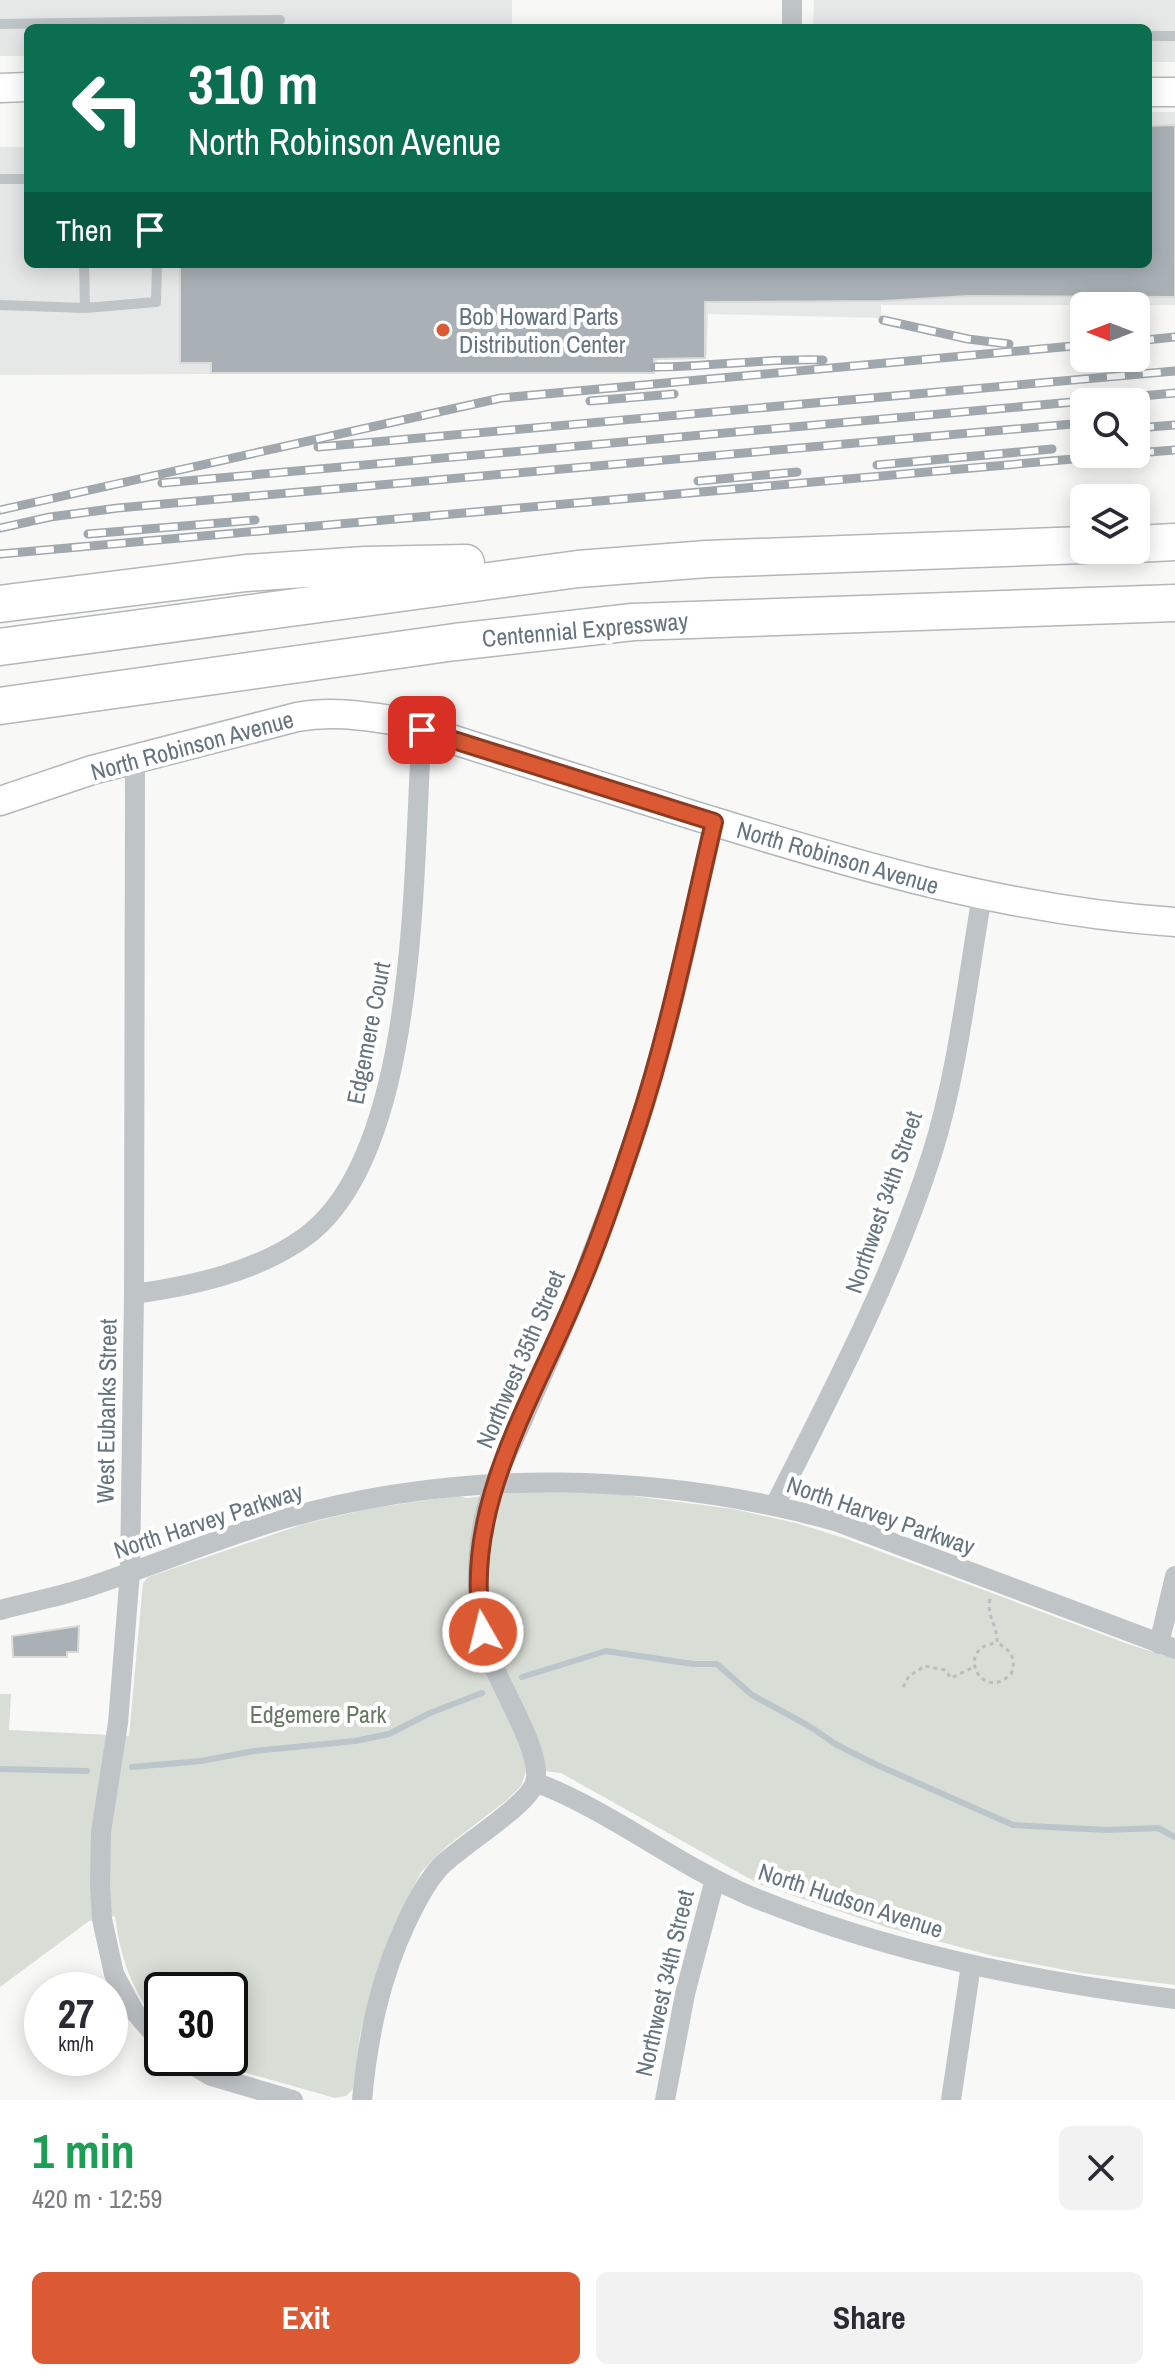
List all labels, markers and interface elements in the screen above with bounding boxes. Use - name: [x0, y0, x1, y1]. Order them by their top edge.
- text: 310 m: [188, 46, 318, 121]
- icon: left: [56, 56, 160, 160]
- text: North Robinson Avenue: [188, 118, 501, 166]
- icon: arrive: [128, 208, 172, 252]
- text: Then: [56, 210, 112, 250]
- north arrow: [1070, 292, 1150, 372]
- map controls: [1070, 292, 1150, 564]
- place label: Bob Howard Parts Distribution Center: [459, 300, 626, 360]
- marker: Bob Howard Parts Distribution Center: [434, 321, 452, 339]
- button: search: [1070, 388, 1150, 468]
- button: layers: [1070, 484, 1150, 564]
- street label: Centennial Expressway: [481, 604, 690, 654]
- pin: [388, 696, 456, 764]
- street label: North Robinson Avenue: [87, 703, 297, 787]
- icon: arrive: [400, 708, 444, 752]
- street label: North Robinson Avenue: [733, 813, 943, 901]
- street label: Edgemere Court: [339, 959, 398, 1107]
- street label: Northwest 34th Street: [837, 1106, 929, 1297]
- street label: Northwest 35th Street: [468, 1265, 572, 1453]
- street label: West Eubanks Street: [88, 1318, 124, 1504]
- street label: North Harvey Parkway: [783, 1468, 979, 1562]
- street label: North Harvey Parkway: [109, 1474, 307, 1566]
- position arrow: [441, 1590, 525, 1674]
- park label: Edgemere Park: [250, 1698, 387, 1730]
- street label: North Hudson Avenue: [755, 1855, 947, 1945]
- street label: Northwest 34th Street: [627, 1886, 701, 2079]
- speed limit sign: 30: [144, 1972, 248, 2076]
- text: 27: [58, 1987, 94, 2040]
- text: km/h: [58, 2030, 94, 2057]
- text: 1 min: [32, 2118, 135, 2183]
- button: close: [1059, 2126, 1143, 2210]
- text: 420 m · 12:59: [32, 2181, 162, 2216]
- button: Exit: [32, 2272, 580, 2364]
- button: Share: [596, 2272, 1143, 2364]

